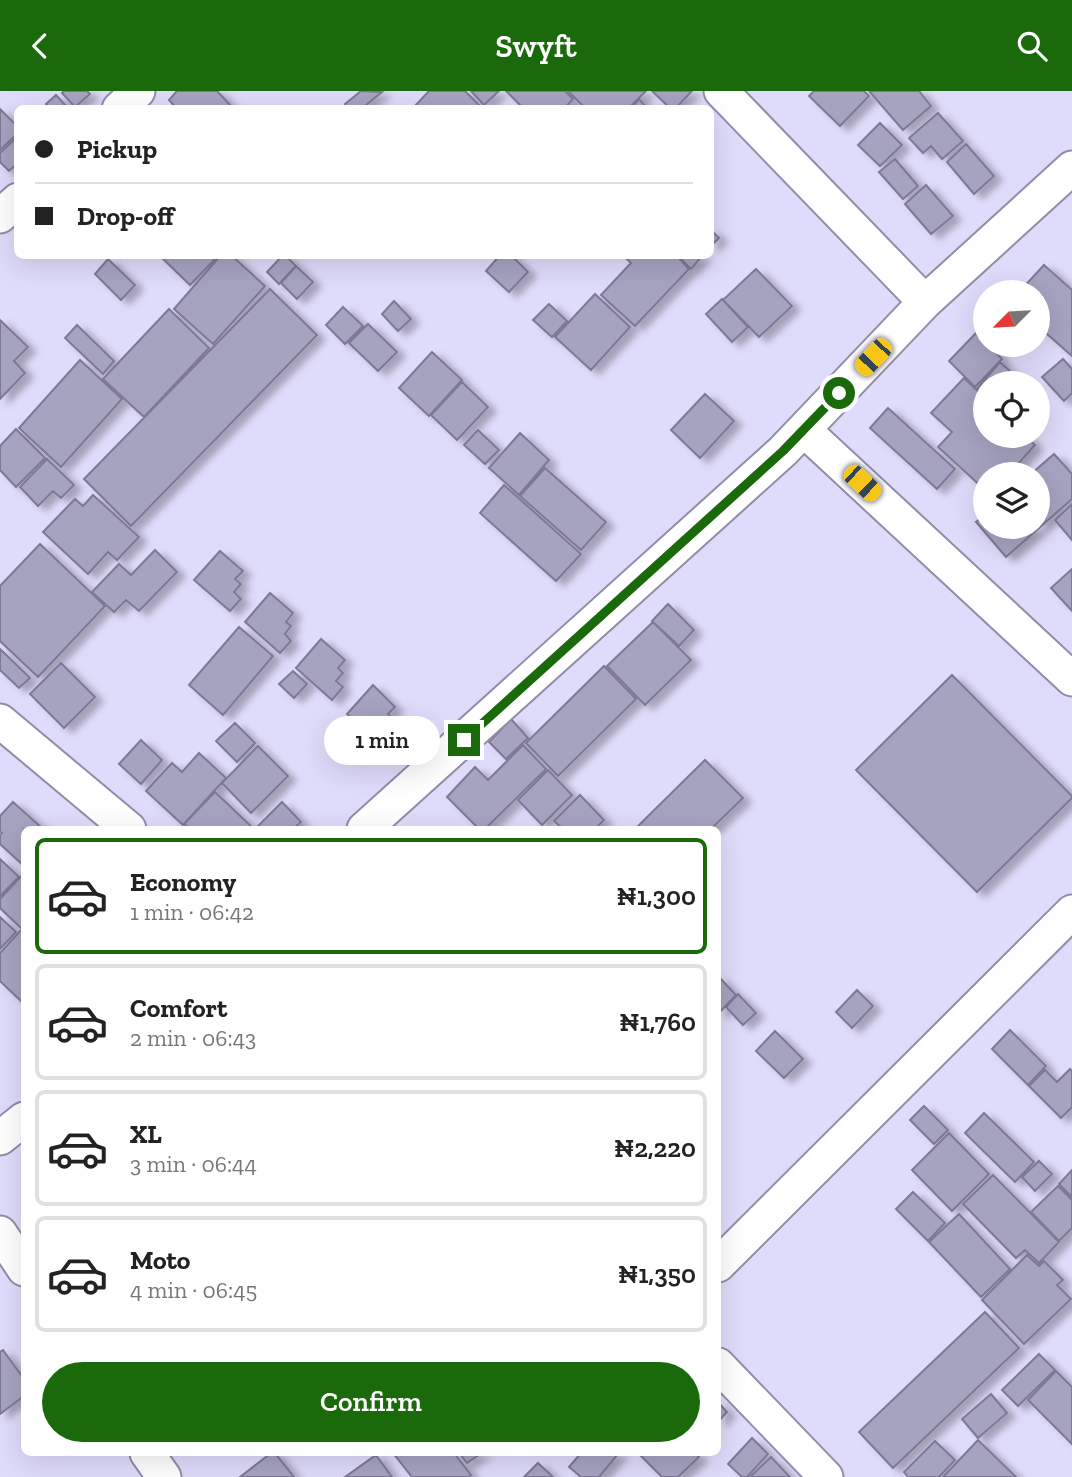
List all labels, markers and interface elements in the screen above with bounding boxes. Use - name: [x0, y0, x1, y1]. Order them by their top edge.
- icon: back: [21, 27, 59, 65]
- text: Swyft: [495, 27, 577, 65]
- icon: search: [1013, 27, 1051, 65]
- text: Pickup: [77, 133, 157, 165]
- text: Drop-off: [77, 200, 174, 232]
- north arrow: [973, 280, 1050, 357]
- map controls: [973, 280, 1050, 539]
- car: [851, 334, 896, 380]
- button: locate: [973, 371, 1050, 448]
- route start: [823, 377, 855, 409]
- car: [840, 461, 885, 505]
- button: layers: [973, 462, 1050, 539]
- callout: 1 min: [324, 715, 440, 765]
- route end: [448, 724, 480, 756]
- text: 1 min: [355, 726, 409, 754]
- icon: car: [46, 865, 109, 928]
- text: Economy: [130, 866, 236, 898]
- text: ₦1,300: [617, 880, 696, 912]
- text: 1 min · 06:42: [130, 898, 254, 926]
- icon: car: [46, 991, 109, 1054]
- text: Comfort: [130, 992, 227, 1024]
- text: ₦1,760: [619, 1006, 696, 1038]
- text: 2 min · 06:43: [130, 1024, 256, 1052]
- icon: car: [46, 1117, 109, 1180]
- text: XL: [130, 1118, 162, 1150]
- text: ₦2,220: [614, 1132, 696, 1164]
- text: 3 min · 06:44: [130, 1150, 257, 1178]
- icon: car: [46, 1243, 109, 1306]
- text: Moto: [130, 1244, 190, 1276]
- text: ₦1,350: [618, 1258, 696, 1290]
- text: 4 min · 06:45: [130, 1276, 257, 1304]
- button: Confirm: [42, 1362, 700, 1442]

